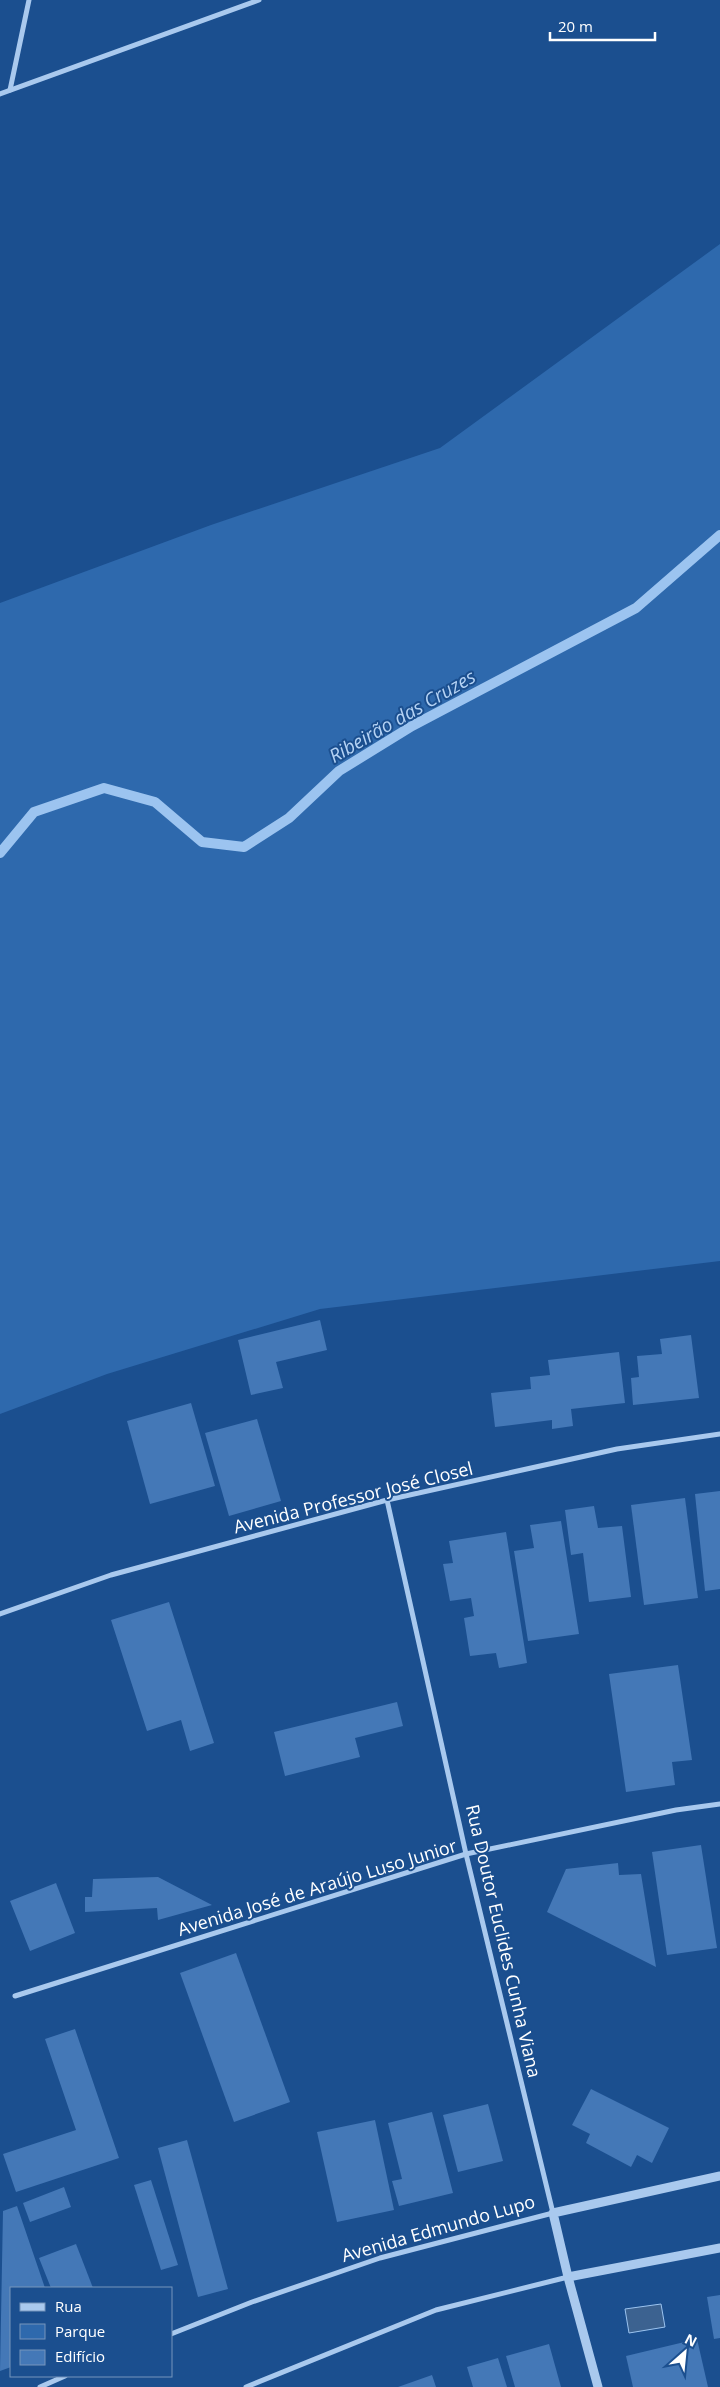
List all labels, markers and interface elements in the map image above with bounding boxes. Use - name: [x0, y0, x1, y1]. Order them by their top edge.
- scale bar: [550, 10, 655, 42]
- text: 20 m: [558, 16, 593, 36]
- water label: Ribeirão das Cruzes: [324, 663, 480, 769]
- street label: Avenida Professor José Closel: [231, 1456, 475, 1538]
- street label: Rua Doutor Euclides Cunha Viana: [461, 1802, 547, 2080]
- street label: Avenida José de Araújo Luso Junior: [175, 1833, 460, 1941]
- street label: Avenida Edmundo Lupo: [338, 2189, 538, 2267]
- legend: [10, 2287, 172, 2377]
- text: Rua: [55, 2296, 82, 2316]
- text: Parque: [55, 2321, 105, 2341]
- north arrow: [660, 2327, 710, 2377]
- text: N: [682, 2329, 701, 2351]
- text: Edifício: [55, 2346, 105, 2366]

